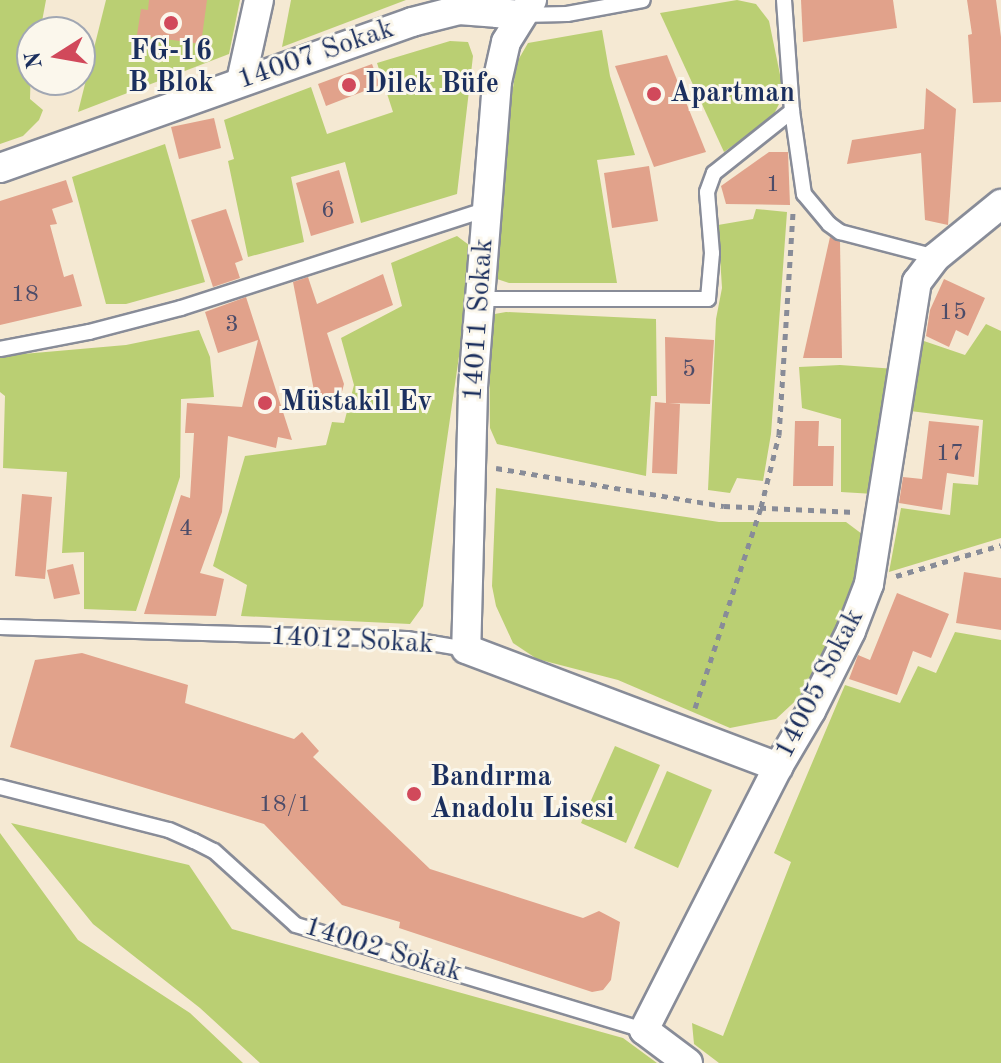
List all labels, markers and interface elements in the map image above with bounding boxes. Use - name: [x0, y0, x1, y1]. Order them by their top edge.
- street label: 14007 Sokak: [233, 13, 399, 97]
- marker: FG-16 B Blok: [162, 14, 180, 32]
- north arrow: [16, 16, 96, 96]
- place label: FG-16 B Blok: [128, 35, 214, 101]
- text: N: [22, 50, 47, 71]
- place label: Dilek Büfe: [365, 68, 499, 102]
- marker: Dilek Büfe: [340, 76, 358, 94]
- place label: Apartman: [670, 77, 795, 111]
- marker: Apartman: [645, 85, 663, 103]
- house number: 1: [766, 172, 780, 200]
- house number: 6: [321, 198, 335, 226]
- street label: 14011 Sokak: [457, 237, 501, 403]
- house number: 18: [11, 282, 39, 310]
- house number: 15: [939, 300, 967, 328]
- house number: 3: [225, 312, 239, 340]
- house number: 5: [682, 357, 696, 385]
- place label: Müstakil Ev: [281, 386, 432, 420]
- marker: Müstakil Ev: [256, 394, 274, 412]
- house number: 17: [936, 441, 964, 469]
- house number: 4: [179, 516, 193, 544]
- street label: 14005 Sokak: [768, 604, 872, 764]
- street label: 14012 Sokak: [270, 620, 434, 662]
- place label: Bandırma Anadolu Lisesi: [430, 761, 615, 827]
- marker: Bandırma Anadolu Lisesi: [405, 785, 423, 803]
- house number: 18/1: [259, 792, 311, 820]
- street label: 14002 Sokak: [300, 910, 466, 990]

